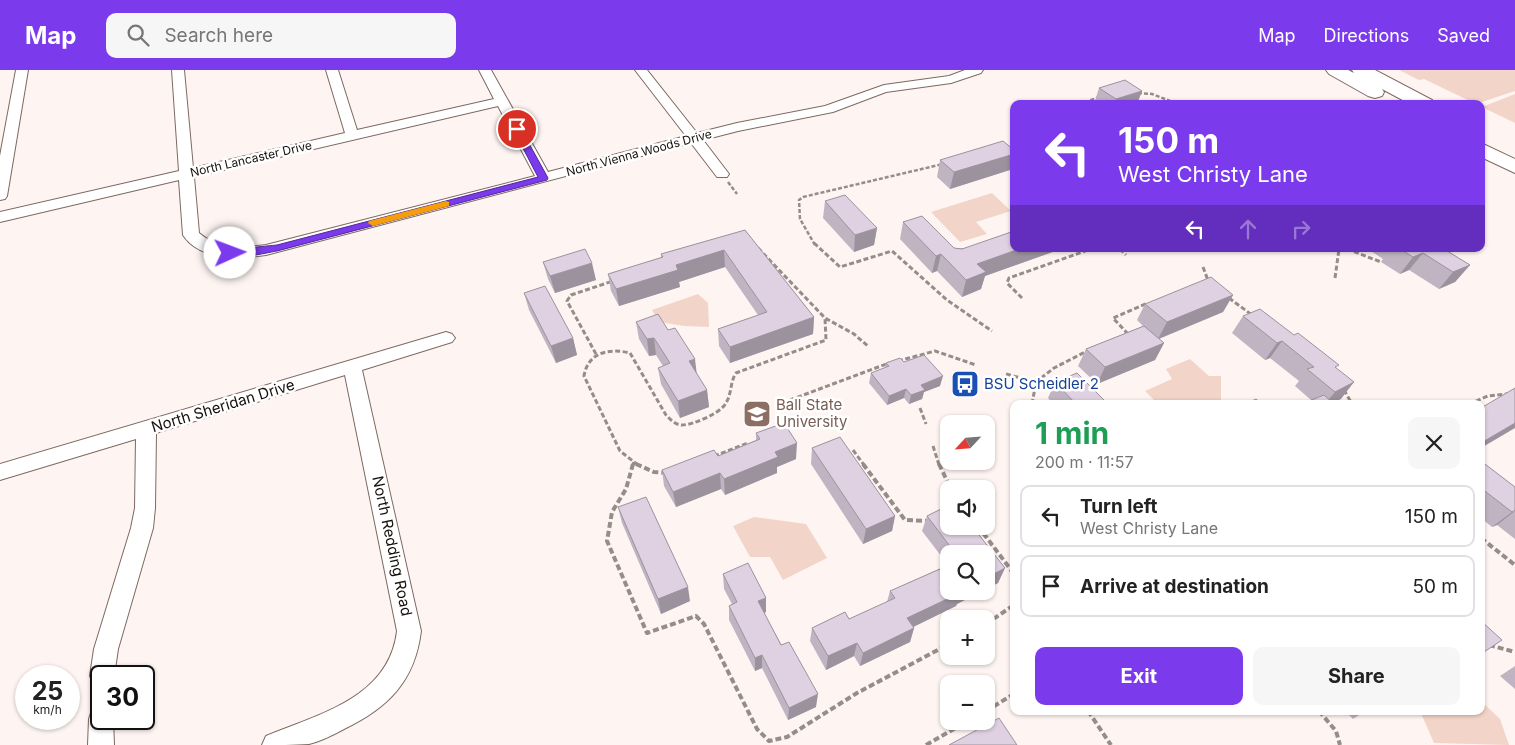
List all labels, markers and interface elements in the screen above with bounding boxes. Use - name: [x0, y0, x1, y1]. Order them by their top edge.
- search box: [106, 13, 456, 58]
- text: Map: [25, 21, 76, 50]
- icon: search: [124, 21, 152, 49]
- text: Search here: [164, 24, 273, 47]
- text: Map: [1258, 25, 1296, 46]
- text: Directions: [1324, 25, 1409, 46]
- text: Saved: [1437, 25, 1490, 46]
- pin: [496, 108, 538, 150]
- icon: arrive: [503, 115, 531, 143]
- text: 150 m: [1118, 119, 1219, 161]
- icon: left: [1035, 120, 1100, 185]
- street label: North Vienna Woods Drive: [564, 126, 713, 179]
- street label: North Lancaster Drive: [189, 137, 313, 180]
- text: West Christy Lane: [1118, 161, 1308, 187]
- icon: left: [1181, 215, 1209, 243]
- icon: ahead: [1234, 215, 1262, 243]
- icon: right: [1287, 215, 1315, 243]
- position arrow: [203, 226, 255, 278]
- bus stop icon: BSU Scheidler 2: [950, 369, 980, 399]
- place label: BSU Scheidler 2: [984, 374, 1099, 393]
- street label: North Sheridan Drive: [149, 375, 297, 436]
- place label: Ball State University: [776, 395, 848, 431]
- school or university icon: Ball State University: [742, 399, 772, 429]
- north arrow: [940, 415, 995, 470]
- map controls: [940, 415, 995, 730]
- text: 1 min: [1035, 415, 1109, 451]
- button: close: [1408, 417, 1460, 469]
- text: 200 m · 11:57: [1035, 452, 1133, 472]
- street label: North Redding Road: [368, 474, 417, 618]
- button: sound: [940, 480, 995, 535]
- text: Turn left: [1080, 495, 1158, 518]
- icon: left: [1037, 502, 1065, 530]
- text: 150 m: [1405, 505, 1458, 528]
- text: West Christy Lane: [1080, 518, 1218, 538]
- button: search: [940, 545, 995, 600]
- icon: arrive: [1037, 572, 1065, 600]
- text: Arrive at destination: [1080, 575, 1269, 598]
- text: 50 m: [1412, 575, 1458, 598]
- button: +: [940, 610, 995, 665]
- button: Exit: [1035, 647, 1243, 705]
- button: Share: [1253, 647, 1460, 705]
- speed limit sign: 30: [90, 665, 155, 730]
- button: −: [940, 675, 995, 730]
- text: 25: [32, 676, 63, 706]
- text: km/h: [33, 702, 62, 717]

